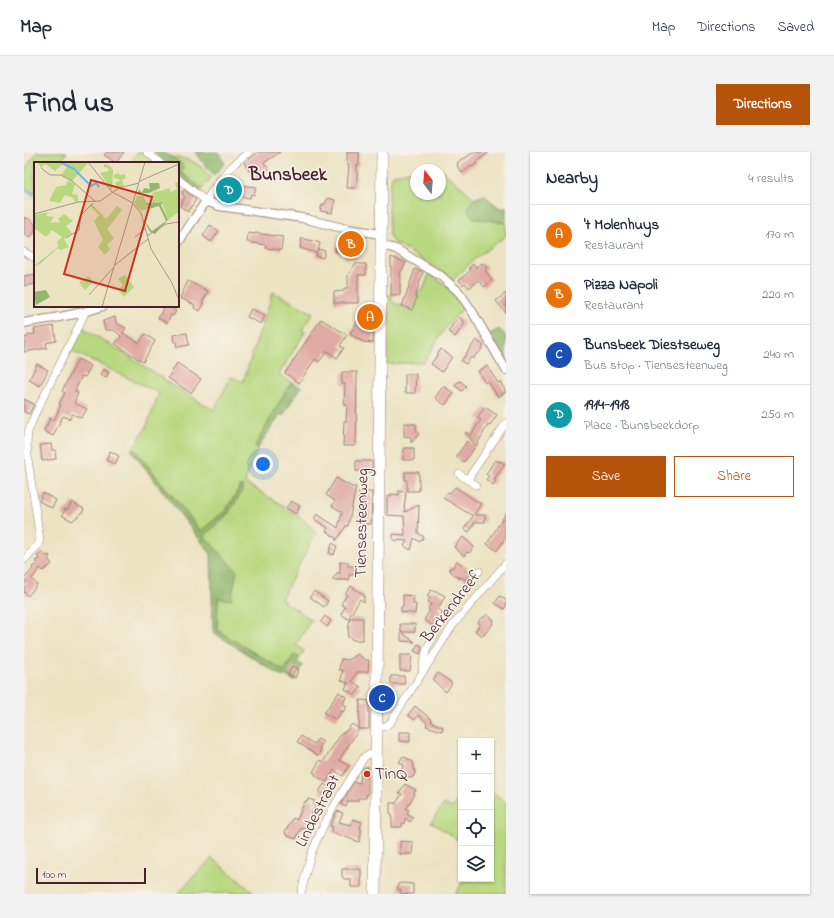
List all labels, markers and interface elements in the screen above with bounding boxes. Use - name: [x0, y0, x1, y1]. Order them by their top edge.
- text: Map: [20, 14, 52, 41]
- text: Map: [652, 17, 675, 38]
- text: Directions: [697, 17, 755, 38]
- text: Saved: [777, 17, 814, 38]
- text: Find us: [24, 84, 114, 125]
- button: Directions: [716, 84, 810, 125]
- inset map: [34, 162, 179, 307]
- district label: Bunsbeek: [248, 162, 328, 189]
- north arrow: [410, 164, 446, 200]
- text: Nearby: [546, 166, 598, 191]
- text: 4 results: [748, 169, 794, 188]
- pin: D: [216, 175, 242, 205]
- text: 't Molenhuys: [584, 214, 659, 236]
- text: A: [555, 225, 563, 244]
- text: 170 m: [766, 225, 794, 244]
- pin: B: [338, 229, 364, 259]
- text: Restaurant: [584, 236, 644, 255]
- text: Pizza Napoli: [584, 274, 658, 296]
- text: B: [555, 285, 563, 304]
- text: 220 m: [762, 285, 794, 304]
- text: Restaurant: [584, 296, 644, 315]
- pin: A: [357, 302, 383, 332]
- text: Bunsbeek Diestseweg: [584, 334, 720, 356]
- text: C: [555, 345, 563, 364]
- text: 240 m: [763, 345, 794, 364]
- text: Bus stop · Tiensesteenweg: [584, 356, 728, 375]
- text: 1914-1918: [584, 394, 630, 416]
- text: D: [554, 405, 564, 424]
- text: 250 m: [761, 405, 794, 424]
- text: Place · Bunsbeekdorp: [584, 416, 699, 435]
- your location: [253, 454, 273, 474]
- button: Save: [546, 456, 666, 497]
- button: Share: [674, 456, 794, 497]
- street label: Tiensesteenweg: [349, 468, 377, 578]
- street label: Berkendreef: [414, 565, 487, 649]
- pin: C: [369, 683, 395, 713]
- map controls: [458, 738, 494, 882]
- button: +: [458, 738, 494, 774]
- place label: TinQ: [375, 762, 408, 787]
- marker: TinQ: [362, 769, 372, 779]
- street label: Lindestraat: [289, 770, 347, 852]
- button: −: [458, 774, 494, 810]
- button: locate: [458, 810, 494, 846]
- button: layers: [458, 846, 494, 882]
- scale bar: [36, 866, 146, 885]
- text: 100 m: [42, 867, 66, 883]

